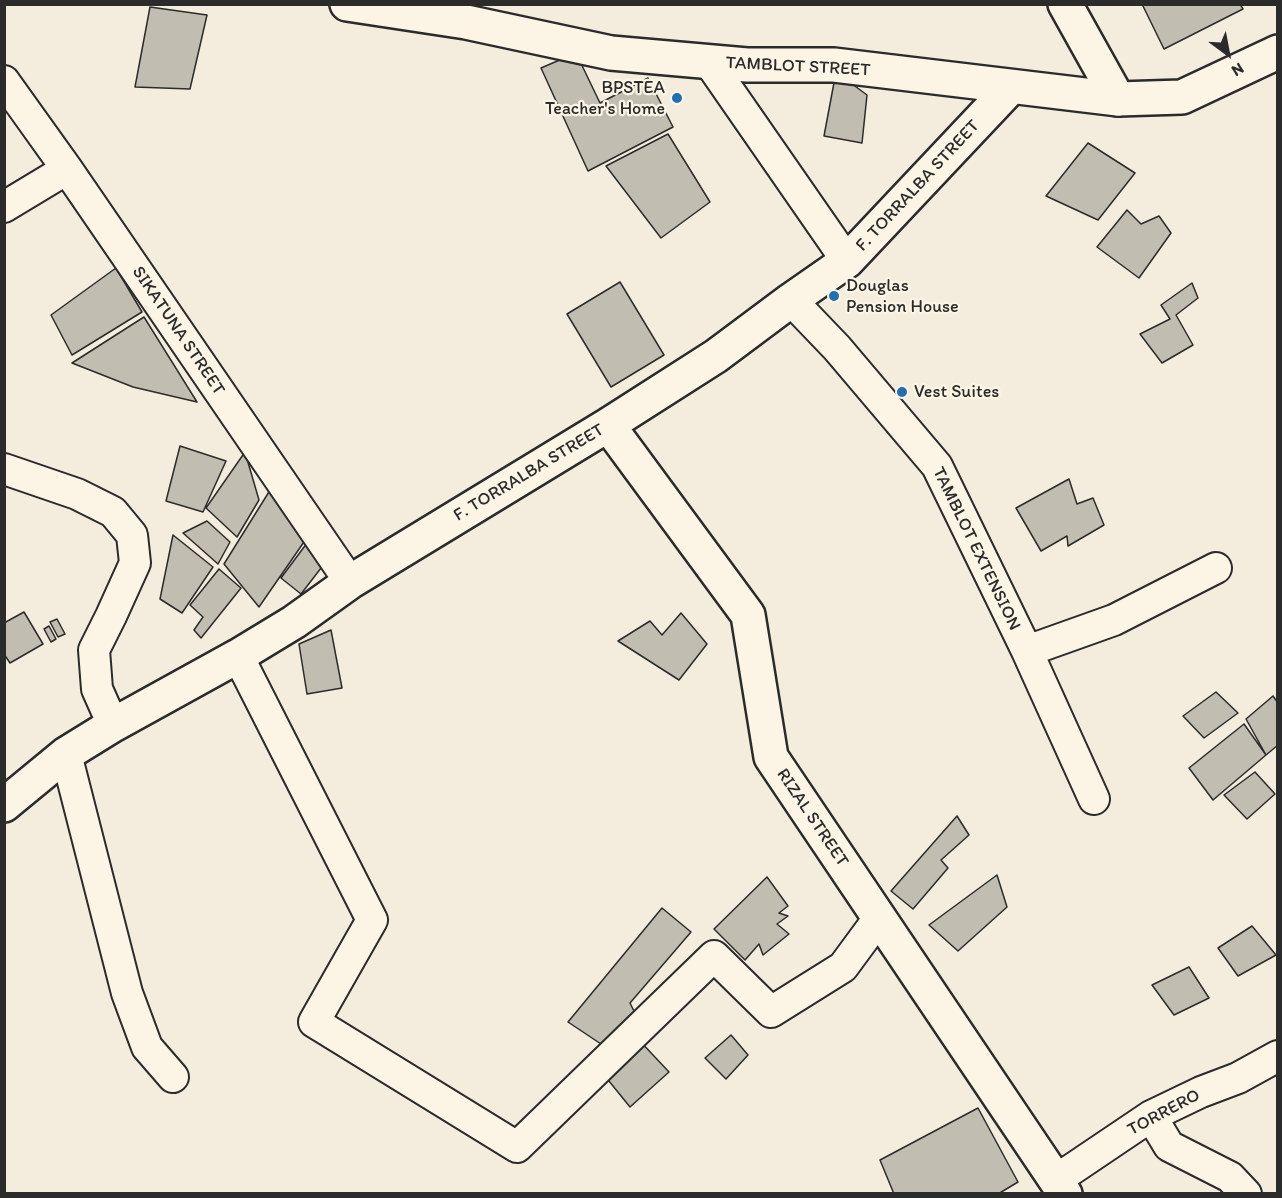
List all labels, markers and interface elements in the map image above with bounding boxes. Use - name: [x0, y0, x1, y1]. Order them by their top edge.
- north arrow: [1198, 24, 1258, 84]
- street label: TAMBLOT STREET: [725, 52, 871, 82]
- text: N: [1228, 59, 1247, 81]
- place label: BPSTEA Teacher's Home: [545, 77, 665, 119]
- marker: BPSTEA Teacher's Home: [670, 91, 684, 105]
- street label: F. TORRALBA STREET: [851, 116, 985, 256]
- street label: SIKATUNA STREET: [127, 262, 229, 400]
- place label: Douglas Pension House: [846, 275, 959, 318]
- marker: Douglas Pension House: [827, 289, 841, 303]
- place label: Vest Suites: [914, 381, 999, 403]
- marker: Vest Suites: [895, 385, 909, 399]
- street label: F. TORRALBA STREET: [450, 419, 608, 527]
- street label: TAMBLOT EXTENSION: [927, 464, 1025, 634]
- street label: RIZAL STREET: [771, 765, 853, 871]
- street label: TORRERO: [1124, 1085, 1204, 1141]

